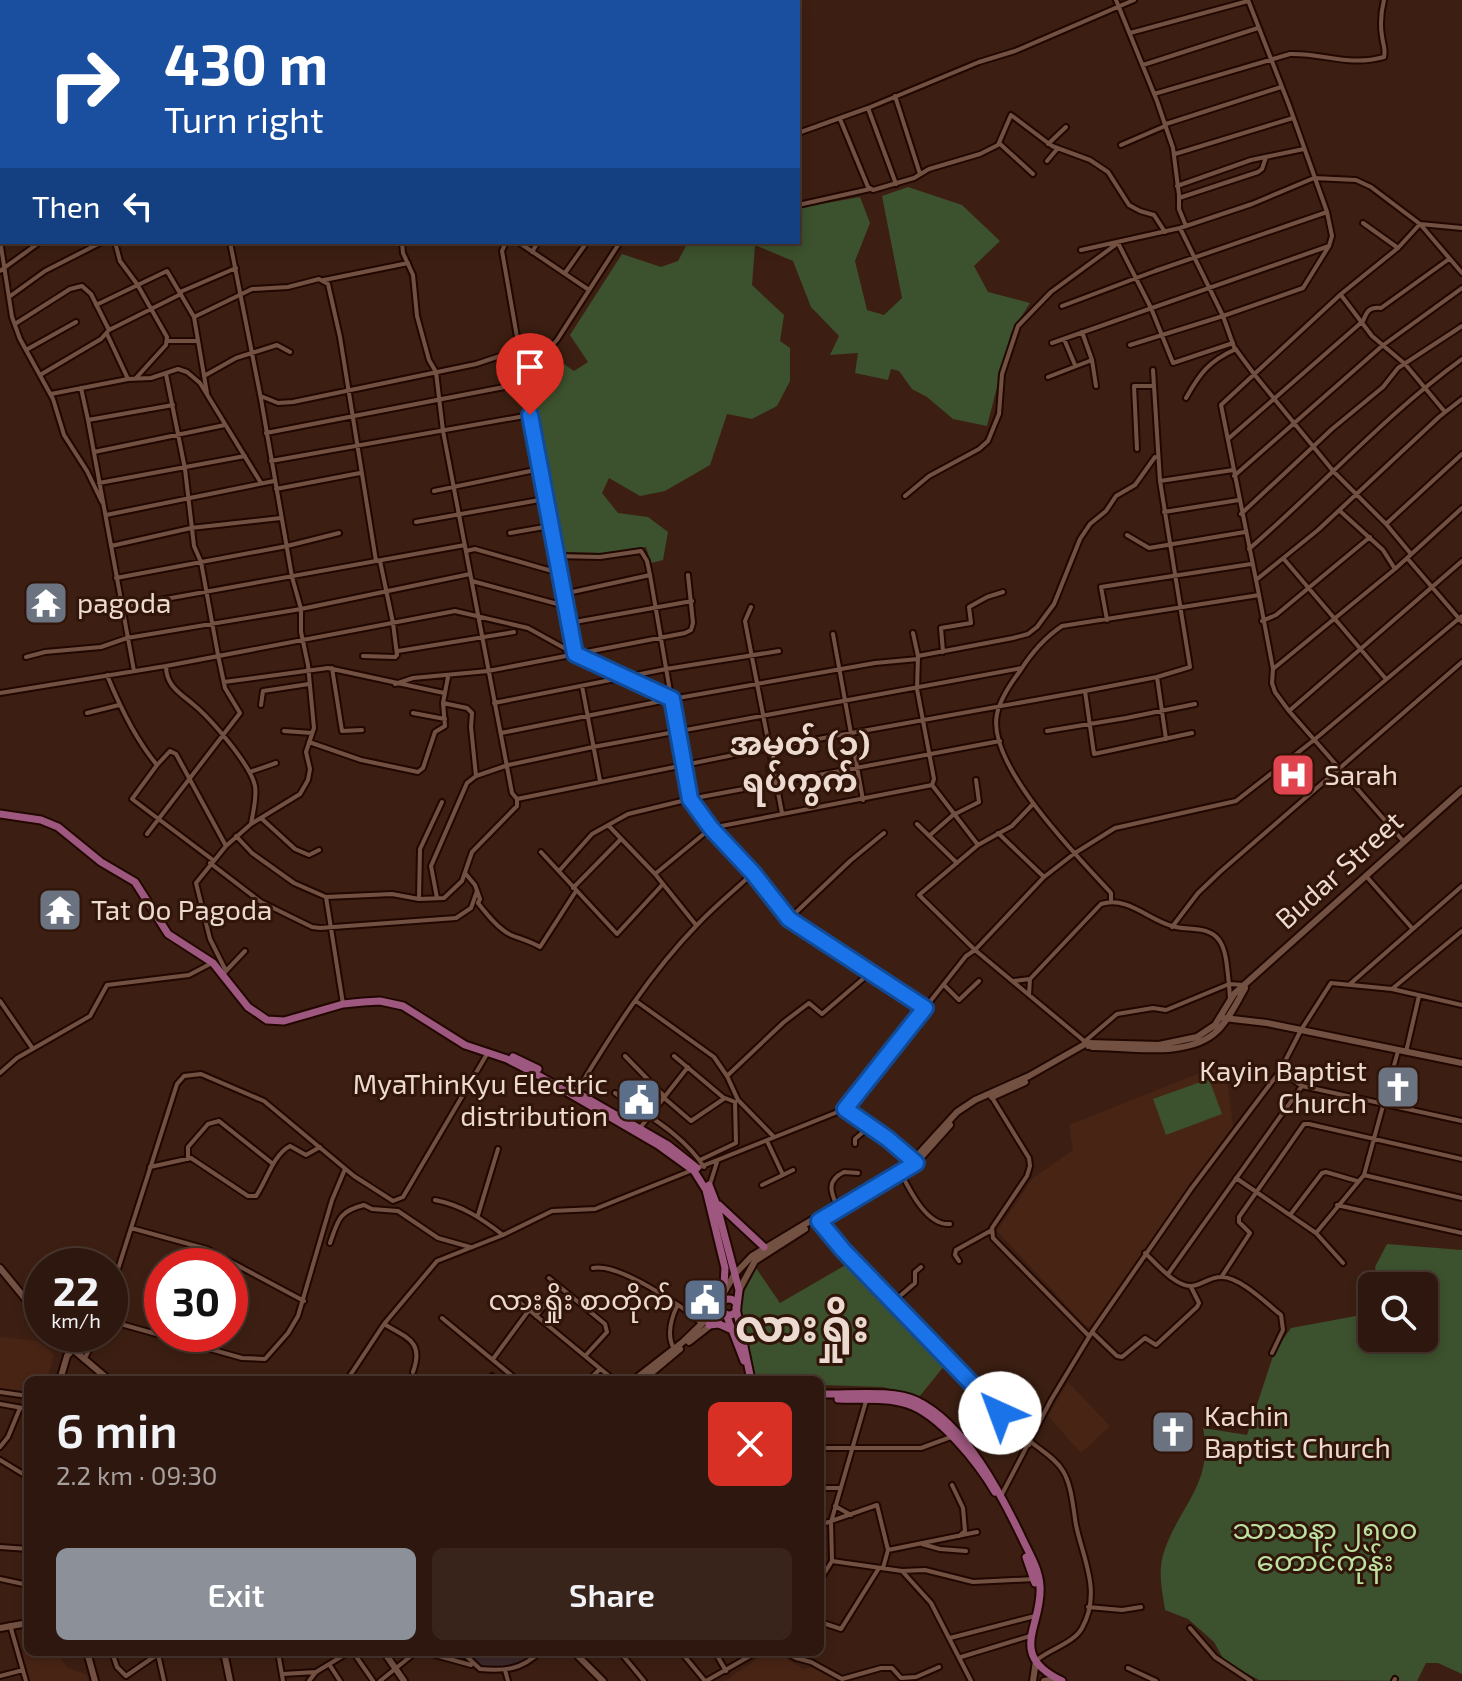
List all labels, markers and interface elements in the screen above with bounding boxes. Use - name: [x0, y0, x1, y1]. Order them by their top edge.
- text: 430 m: [164, 29, 328, 96]
- icon: right: [32, 32, 136, 136]
- text: Turn right: [164, 97, 324, 140]
- icon: left: [116, 184, 160, 228]
- text: Then: [32, 188, 100, 224]
- pin: [496, 333, 564, 415]
- icon: arrive: [508, 345, 552, 389]
- temple icon: pagoda: [22, 579, 70, 627]
- place label: pagoda: [77, 585, 171, 619]
- district label: အမှတ် (၁) ရပ်ကွက်: [730, 722, 870, 807]
- hospital icon: Sarah: [1269, 751, 1317, 799]
- place label: Sarah: [1324, 757, 1398, 791]
- street label: Budar Street: [1268, 803, 1409, 935]
- temple icon: Tat Oo Pagoda: [36, 886, 84, 934]
- place label: Tat Oo Pagoda: [91, 892, 272, 926]
- place label: Kayin Baptist Church: [1199, 1053, 1367, 1119]
- church icon: Kayin Baptist Church: [1374, 1063, 1422, 1111]
- place label: MyaThinKyu Electric distribution: [353, 1066, 608, 1132]
- public building icon: MyaThinKyu Electric distribution: [615, 1076, 663, 1124]
- speed limit sign: 30: [144, 1248, 248, 1352]
- text: 22: [53, 1266, 99, 1314]
- map controls: [1358, 1272, 1438, 1352]
- button: search: [1358, 1272, 1438, 1352]
- public building icon: လားရှိုး စာတိုက်: [681, 1276, 729, 1324]
- place label: လားရှိုး စာတိုက်: [488, 1282, 674, 1323]
- district label: လားရှိုး: [735, 1296, 869, 1363]
- text: km/h: [51, 1308, 101, 1332]
- position arrow: [958, 1371, 1042, 1455]
- place label: Kachin Baptist Church: [1204, 1398, 1391, 1464]
- text: 6 min: [56, 1400, 178, 1458]
- button: close: [708, 1402, 792, 1486]
- church icon: Kachin Baptist Church: [1149, 1408, 1197, 1456]
- text: 2.2 km · 09:30: [56, 1459, 218, 1490]
- park label: သာသနာ ၂၅၀၀ တောင်ကုန်း: [1232, 1511, 1418, 1584]
- button: Exit: [56, 1548, 416, 1640]
- button: Share: [432, 1548, 792, 1640]

